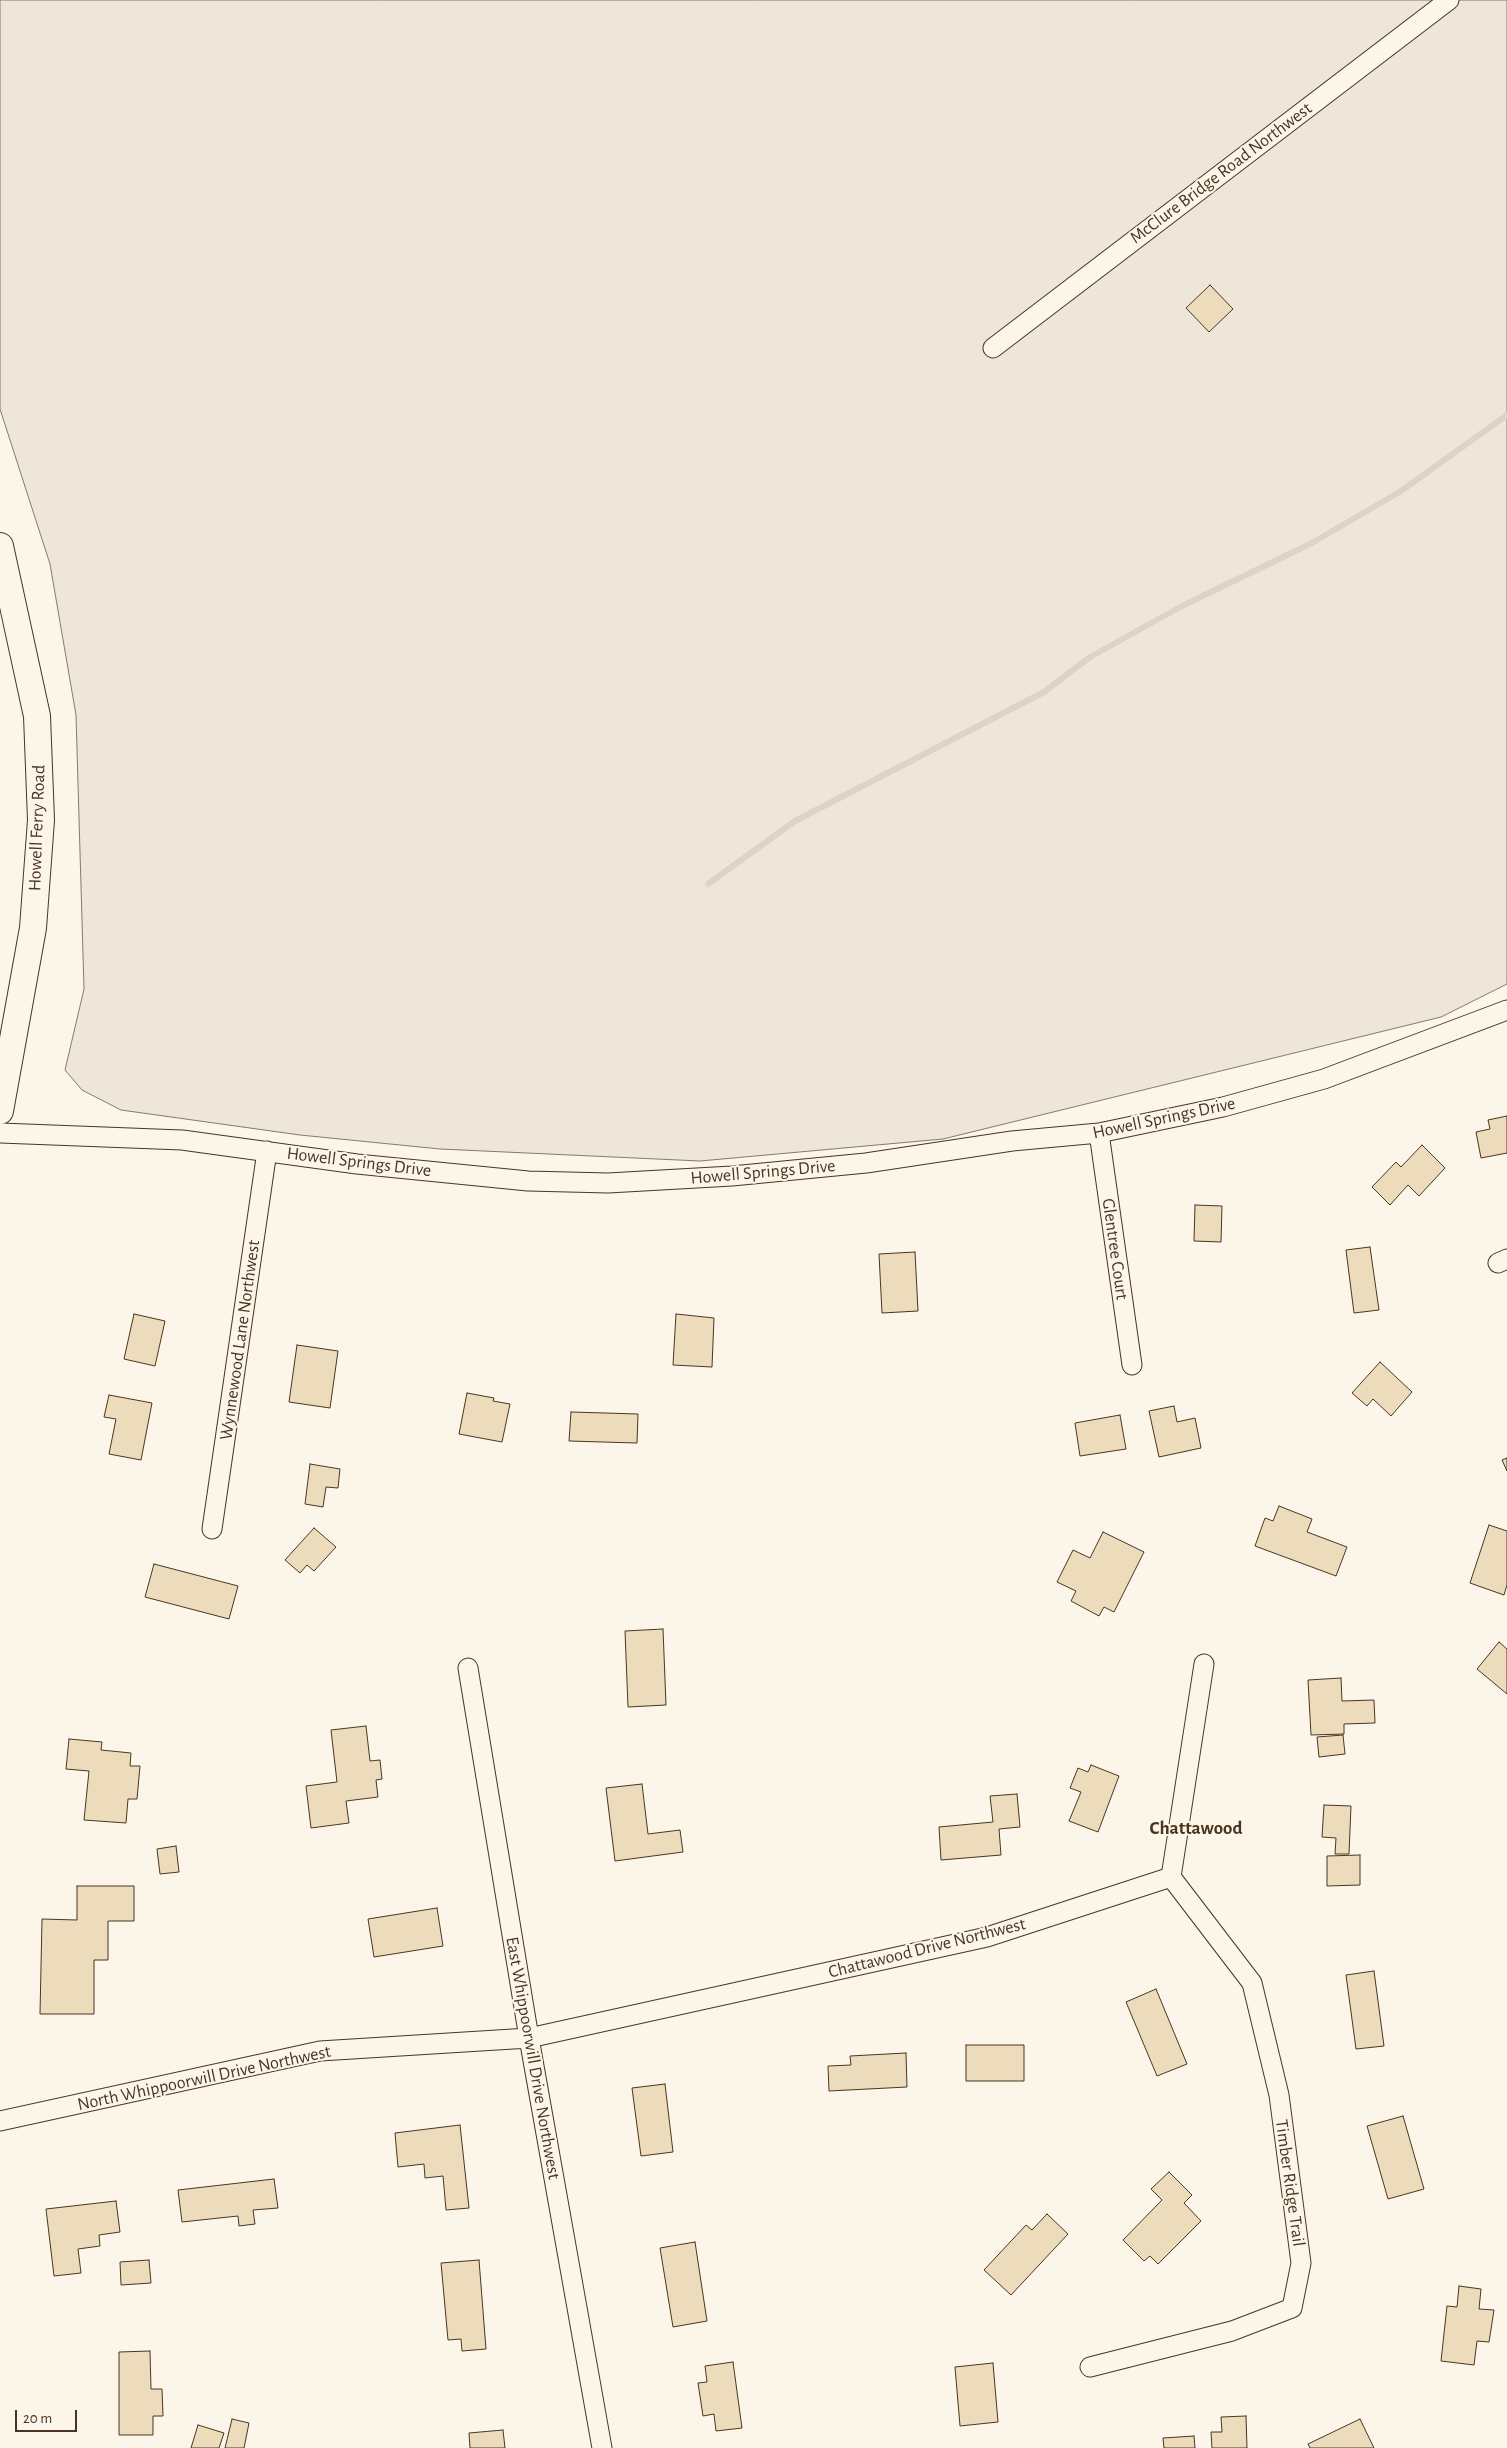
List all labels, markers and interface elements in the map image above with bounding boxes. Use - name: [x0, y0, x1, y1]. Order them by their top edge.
- street label: McClure Bridge Road Northwest: [1126, 98, 1316, 248]
- street label: Howell Ferry Road: [24, 764, 50, 892]
- street label: Howell Springs Drive: [1091, 1092, 1237, 1144]
- street label: Howell Springs Drive: [286, 1142, 432, 1182]
- street label: Howell Springs Drive: [690, 1155, 836, 1189]
- street label: Glentree Court: [1097, 1197, 1133, 1301]
- street label: Wynnewood Lane Northwest: [215, 1239, 265, 1441]
- district label: Chattawood: [1150, 1817, 1242, 1839]
- street label: Chattawood Drive Northwest: [826, 1913, 1028, 1983]
- street label: East Whippoorwill Drive Northwest: [501, 1935, 565, 2181]
- street label: North Whippoorwill Drive Northwest: [75, 2041, 333, 2115]
- street label: Timber Ridge Trail: [1270, 2118, 1310, 2248]
- scale bar: [18, 2400, 80, 2432]
- text: 20 m: [23, 2411, 52, 2426]

